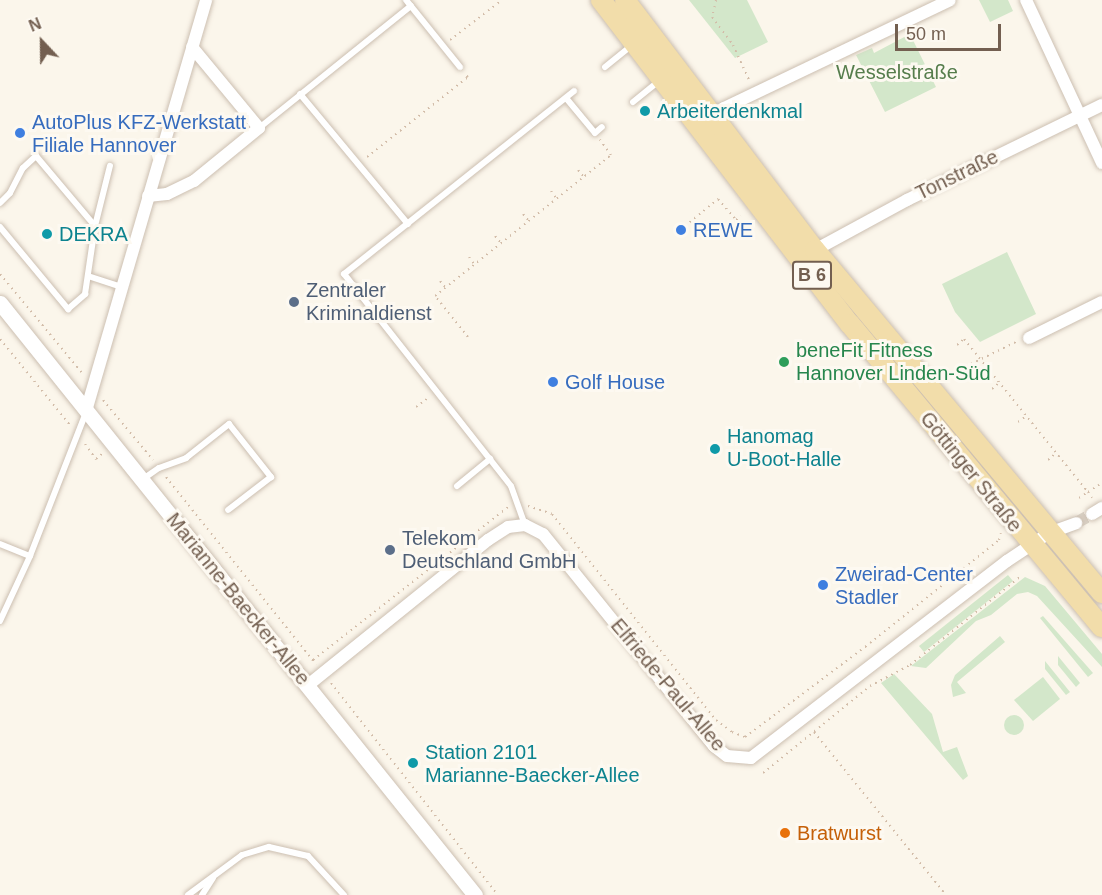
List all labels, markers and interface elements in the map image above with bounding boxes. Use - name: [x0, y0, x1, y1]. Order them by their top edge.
- north arrow: [12, 12, 72, 72]
- scale bar: [898, 12, 1004, 50]
- text: N: [27, 15, 44, 35]
- text: 50 m: [906, 24, 946, 44]
- park label: Wesselstraße: [836, 60, 958, 84]
- place label: Arbeiterdenkmal: [657, 99, 803, 123]
- marker: Arbeiterdenkmal: [638, 104, 652, 118]
- place label: AutoPlus KFZ-Werkstatt Filiale Hannover: [32, 110, 246, 157]
- marker: AutoPlus KFZ-Werkstatt Filiale Hannover: [13, 126, 27, 140]
- street label: Tonstraße: [912, 145, 1002, 205]
- place label: REWE: [693, 218, 753, 242]
- place label: DEKRA: [59, 222, 128, 246]
- marker: REWE: [674, 223, 688, 237]
- marker: DEKRA: [40, 227, 54, 241]
- road number: B 6: [791, 260, 833, 290]
- place label: Zentraler Kriminaldienst: [306, 278, 432, 325]
- marker: Zentraler Kriminaldienst: [287, 295, 301, 309]
- place label: beneFit Fitness Hannover Linden-Süd: [796, 338, 991, 385]
- marker: beneFit Fitness Hannover Linden-Süd: [777, 355, 791, 369]
- place label: Golf House: [565, 370, 665, 394]
- marker: Golf House: [546, 375, 560, 389]
- street label: Göttinger Straße: [915, 407, 1027, 537]
- place label: Hanomag U-Boot-Halle: [727, 425, 841, 472]
- marker: Hanomag U-Boot-Halle: [708, 442, 722, 456]
- street label: Marianne-Baecker-Allee: [161, 508, 315, 690]
- place label: Telekom Deutschland GmbH: [402, 526, 577, 573]
- marker: Telekom Deutschland GmbH: [383, 543, 397, 557]
- place label: Zweirad-Center Stadler: [835, 562, 973, 609]
- marker: Zweirad-Center Stadler: [816, 578, 830, 592]
- street label: Elfriede-Paul-Allee: [606, 614, 730, 756]
- place label: Station 2101 Marianne-Baecker-Allee: [425, 740, 640, 787]
- marker: Station 2101 Marianne-Baecker-Allee: [406, 756, 420, 770]
- place label: Bratwurst: [797, 821, 881, 845]
- marker: Bratwurst: [778, 826, 792, 840]

